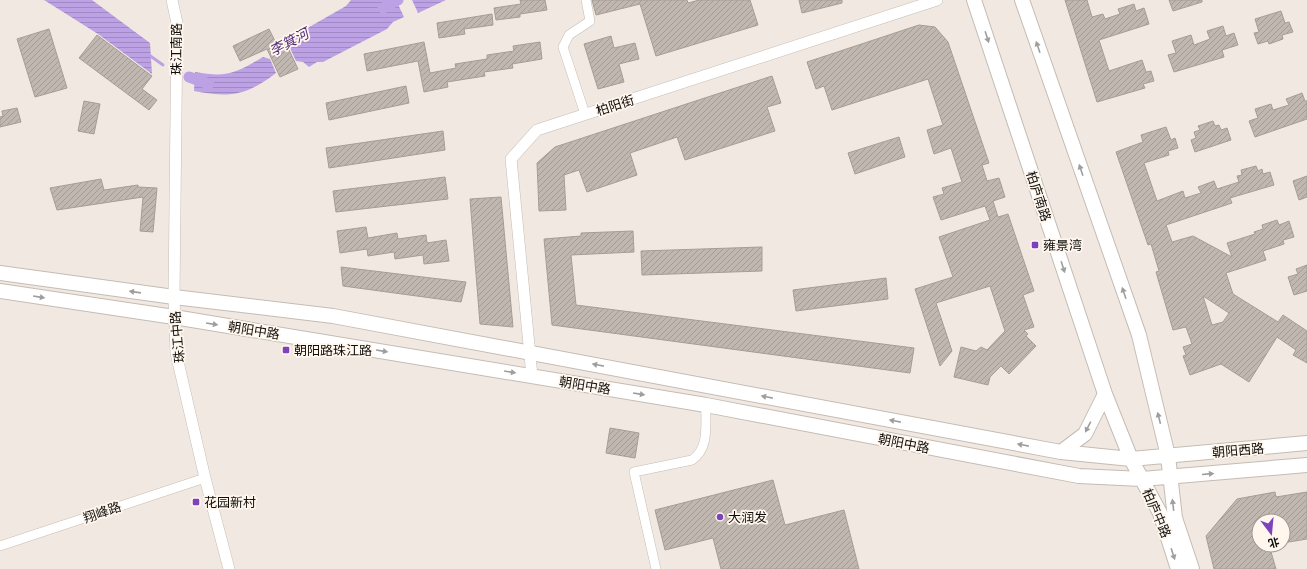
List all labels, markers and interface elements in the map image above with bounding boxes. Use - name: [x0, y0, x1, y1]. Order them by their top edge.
- street label: 珠江南路: [169, 23, 184, 75]
- water label: 李箕河: [267, 24, 314, 60]
- one-way arrow: [984, 31, 990, 43]
- one-way arrow: [1035, 41, 1041, 53]
- street label: 柏阳街: [594, 92, 636, 119]
- one-way arrow: [1078, 164, 1084, 176]
- street label: 柏庐南路: [1023, 169, 1054, 223]
- place label: 雍景湾: [1043, 238, 1082, 253]
- marker: 雍景湾: [1030, 240, 1040, 250]
- one-way arrow: [1060, 261, 1066, 273]
- one-way arrow: [1120, 286, 1126, 298]
- one-way arrow: [129, 289, 141, 295]
- one-way arrow: [32, 294, 45, 300]
- street label: 珠江中路: [168, 310, 187, 364]
- street label: 朝阳中路: [227, 319, 281, 342]
- one-way arrow: [206, 321, 218, 327]
- place label: 朝阳路珠江路: [294, 343, 372, 358]
- marker: 朝阳路珠江路: [281, 345, 291, 355]
- one-way arrow: [376, 349, 388, 355]
- one-way arrow: [592, 362, 604, 368]
- one-way arrow: [504, 369, 517, 375]
- street label: 朝阳中路: [558, 374, 612, 397]
- one-way arrow: [633, 391, 645, 397]
- one-way arrow: [761, 394, 773, 400]
- one-way arrow: [1156, 412, 1162, 424]
- one-way arrow: [889, 418, 901, 424]
- one-way arrow: [1085, 422, 1091, 433]
- street label: 朝阳中路: [877, 431, 931, 456]
- one-way arrow: [1017, 441, 1029, 447]
- street label: 朝阳西路: [1211, 441, 1265, 460]
- one-way arrow: [1202, 470, 1214, 477]
- street label: 柏庐中路: [1139, 486, 1174, 540]
- place label: 花园新村: [204, 495, 256, 510]
- marker: 花园新村: [191, 497, 201, 507]
- street label: 翔峰路: [81, 499, 123, 526]
- one-way arrow: [1170, 499, 1176, 511]
- place label: 大润发: [728, 510, 767, 525]
- marker: 大润发: [715, 512, 725, 522]
- north arrow: [1251, 513, 1291, 553]
- text: 北: [1267, 534, 1281, 550]
- one-way arrow: [1170, 548, 1176, 560]

